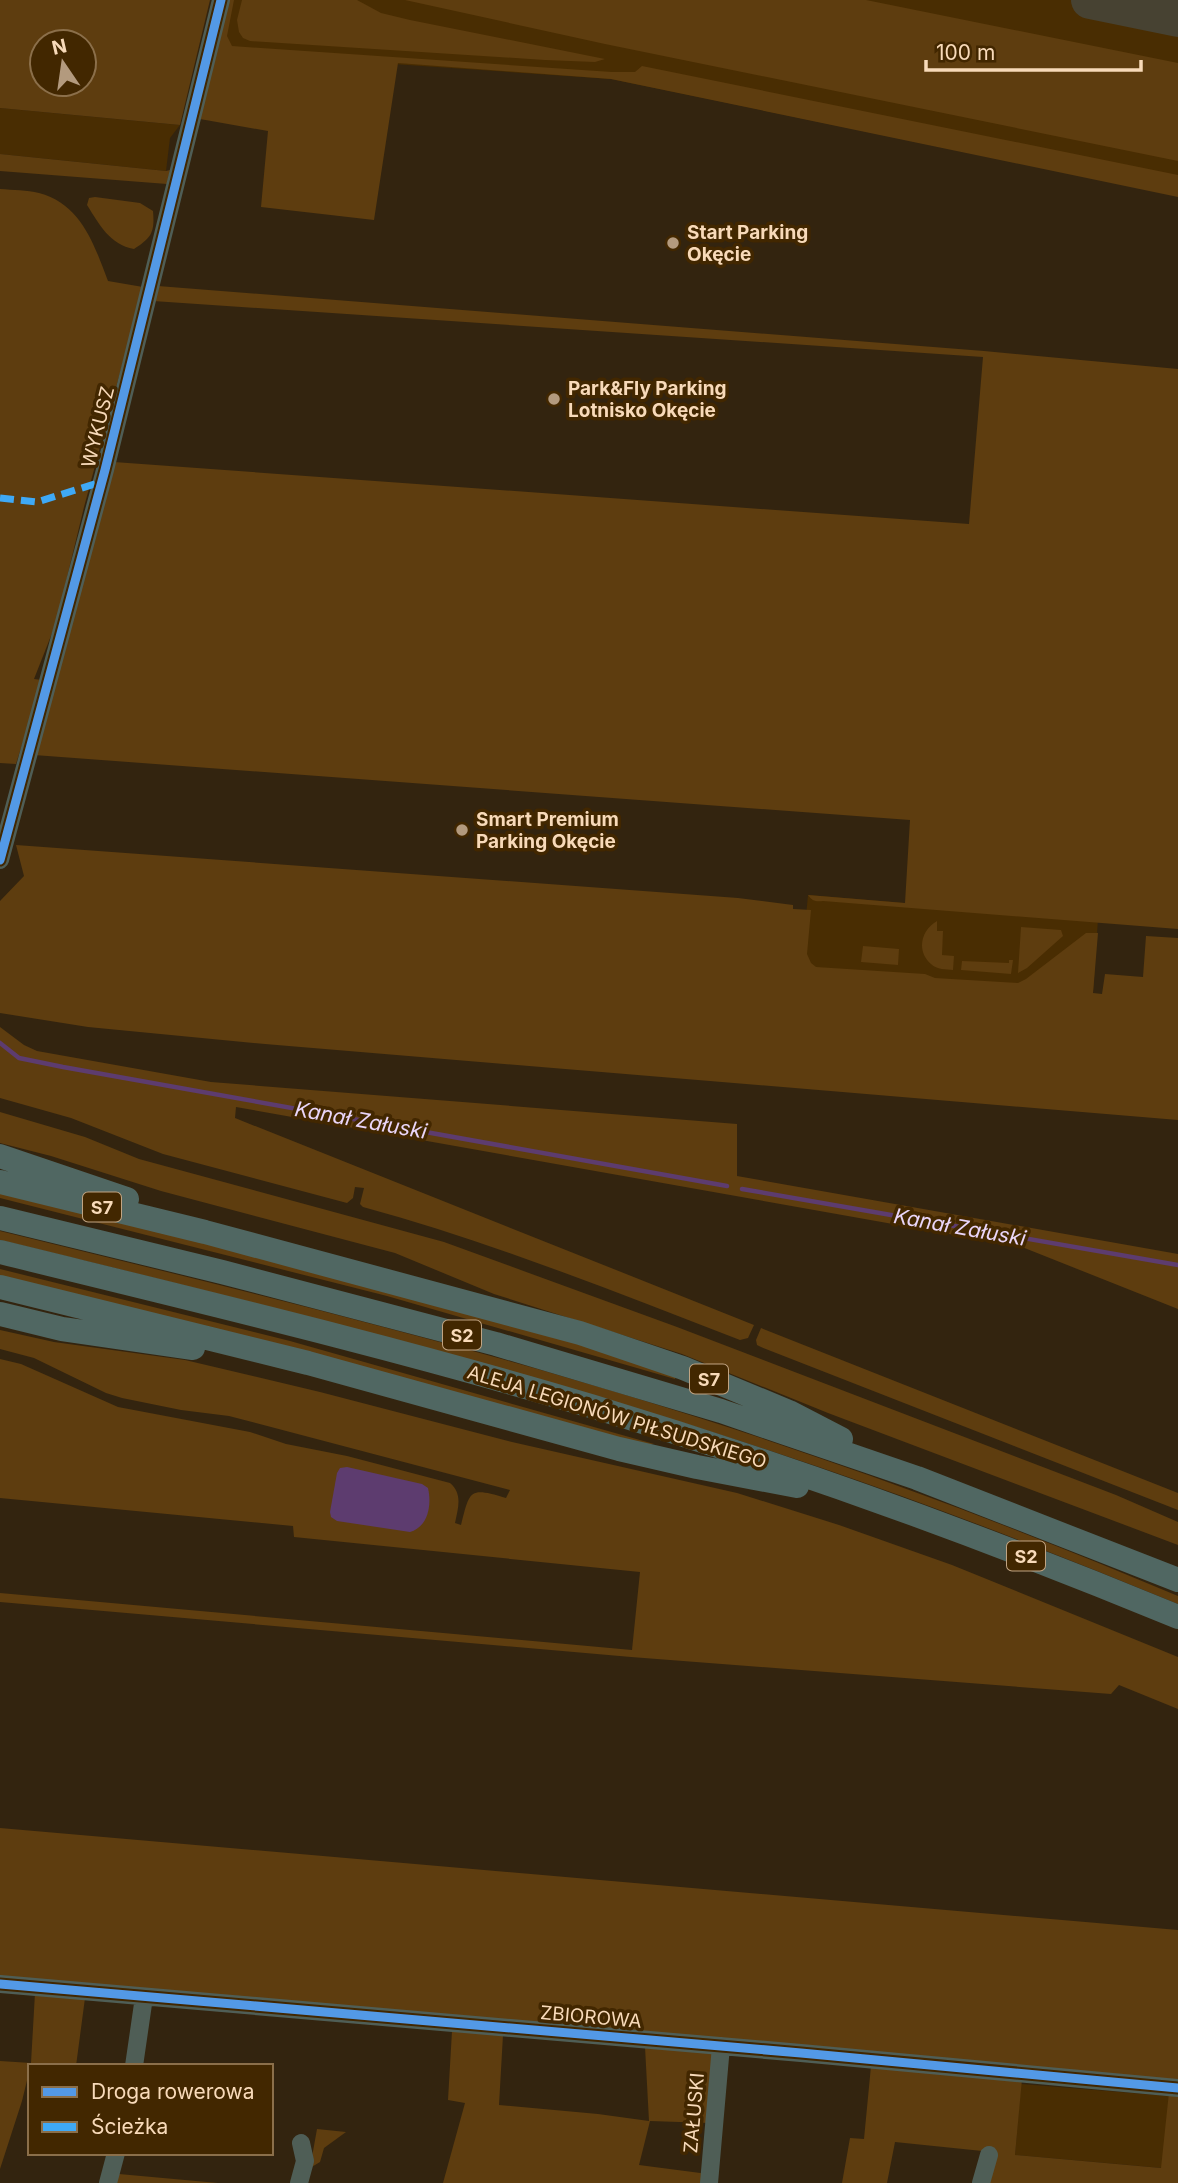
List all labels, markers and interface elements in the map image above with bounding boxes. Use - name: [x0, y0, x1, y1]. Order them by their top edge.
- north arrow: [28, 28, 98, 98]
- scale bar: [926, 28, 1141, 72]
- text: N: [50, 34, 69, 60]
- text: 100 m: [936, 40, 995, 65]
- place label: Start Parking Okęcie: [687, 221, 808, 266]
- marker: Start Parking Okęcie: [665, 235, 681, 251]
- place label: Park&Fly Parking Lotnisko Okęcie: [568, 377, 727, 422]
- street label: WYKUSZ: [77, 384, 119, 470]
- marker: Park&Fly Parking Lotnisko Okęcie: [546, 391, 562, 407]
- place label: Smart Premium Parking Okęcie: [476, 808, 619, 853]
- marker: Smart Premium Parking Okęcie: [454, 822, 470, 838]
- water label: Kanał Załuski: [293, 1096, 430, 1144]
- road number: S7: [83, 1192, 121, 1222]
- water label: Kanał Załuski: [892, 1203, 1029, 1251]
- road number: S2: [443, 1320, 481, 1350]
- street label: ALEJA LEGIONÓW PIŁSUDSKIEGO: [465, 1360, 769, 1474]
- road number: S7: [690, 1364, 728, 1394]
- road number: S2: [1007, 1541, 1045, 1570]
- street label: ZBIOROWA: [539, 2001, 643, 2033]
- legend: [28, 2064, 273, 2155]
- street label: ZAŁUSKI: [679, 2072, 709, 2154]
- text: Droga rowerowa: [91, 2079, 254, 2104]
- text: Ścieżka: [91, 2113, 168, 2139]

